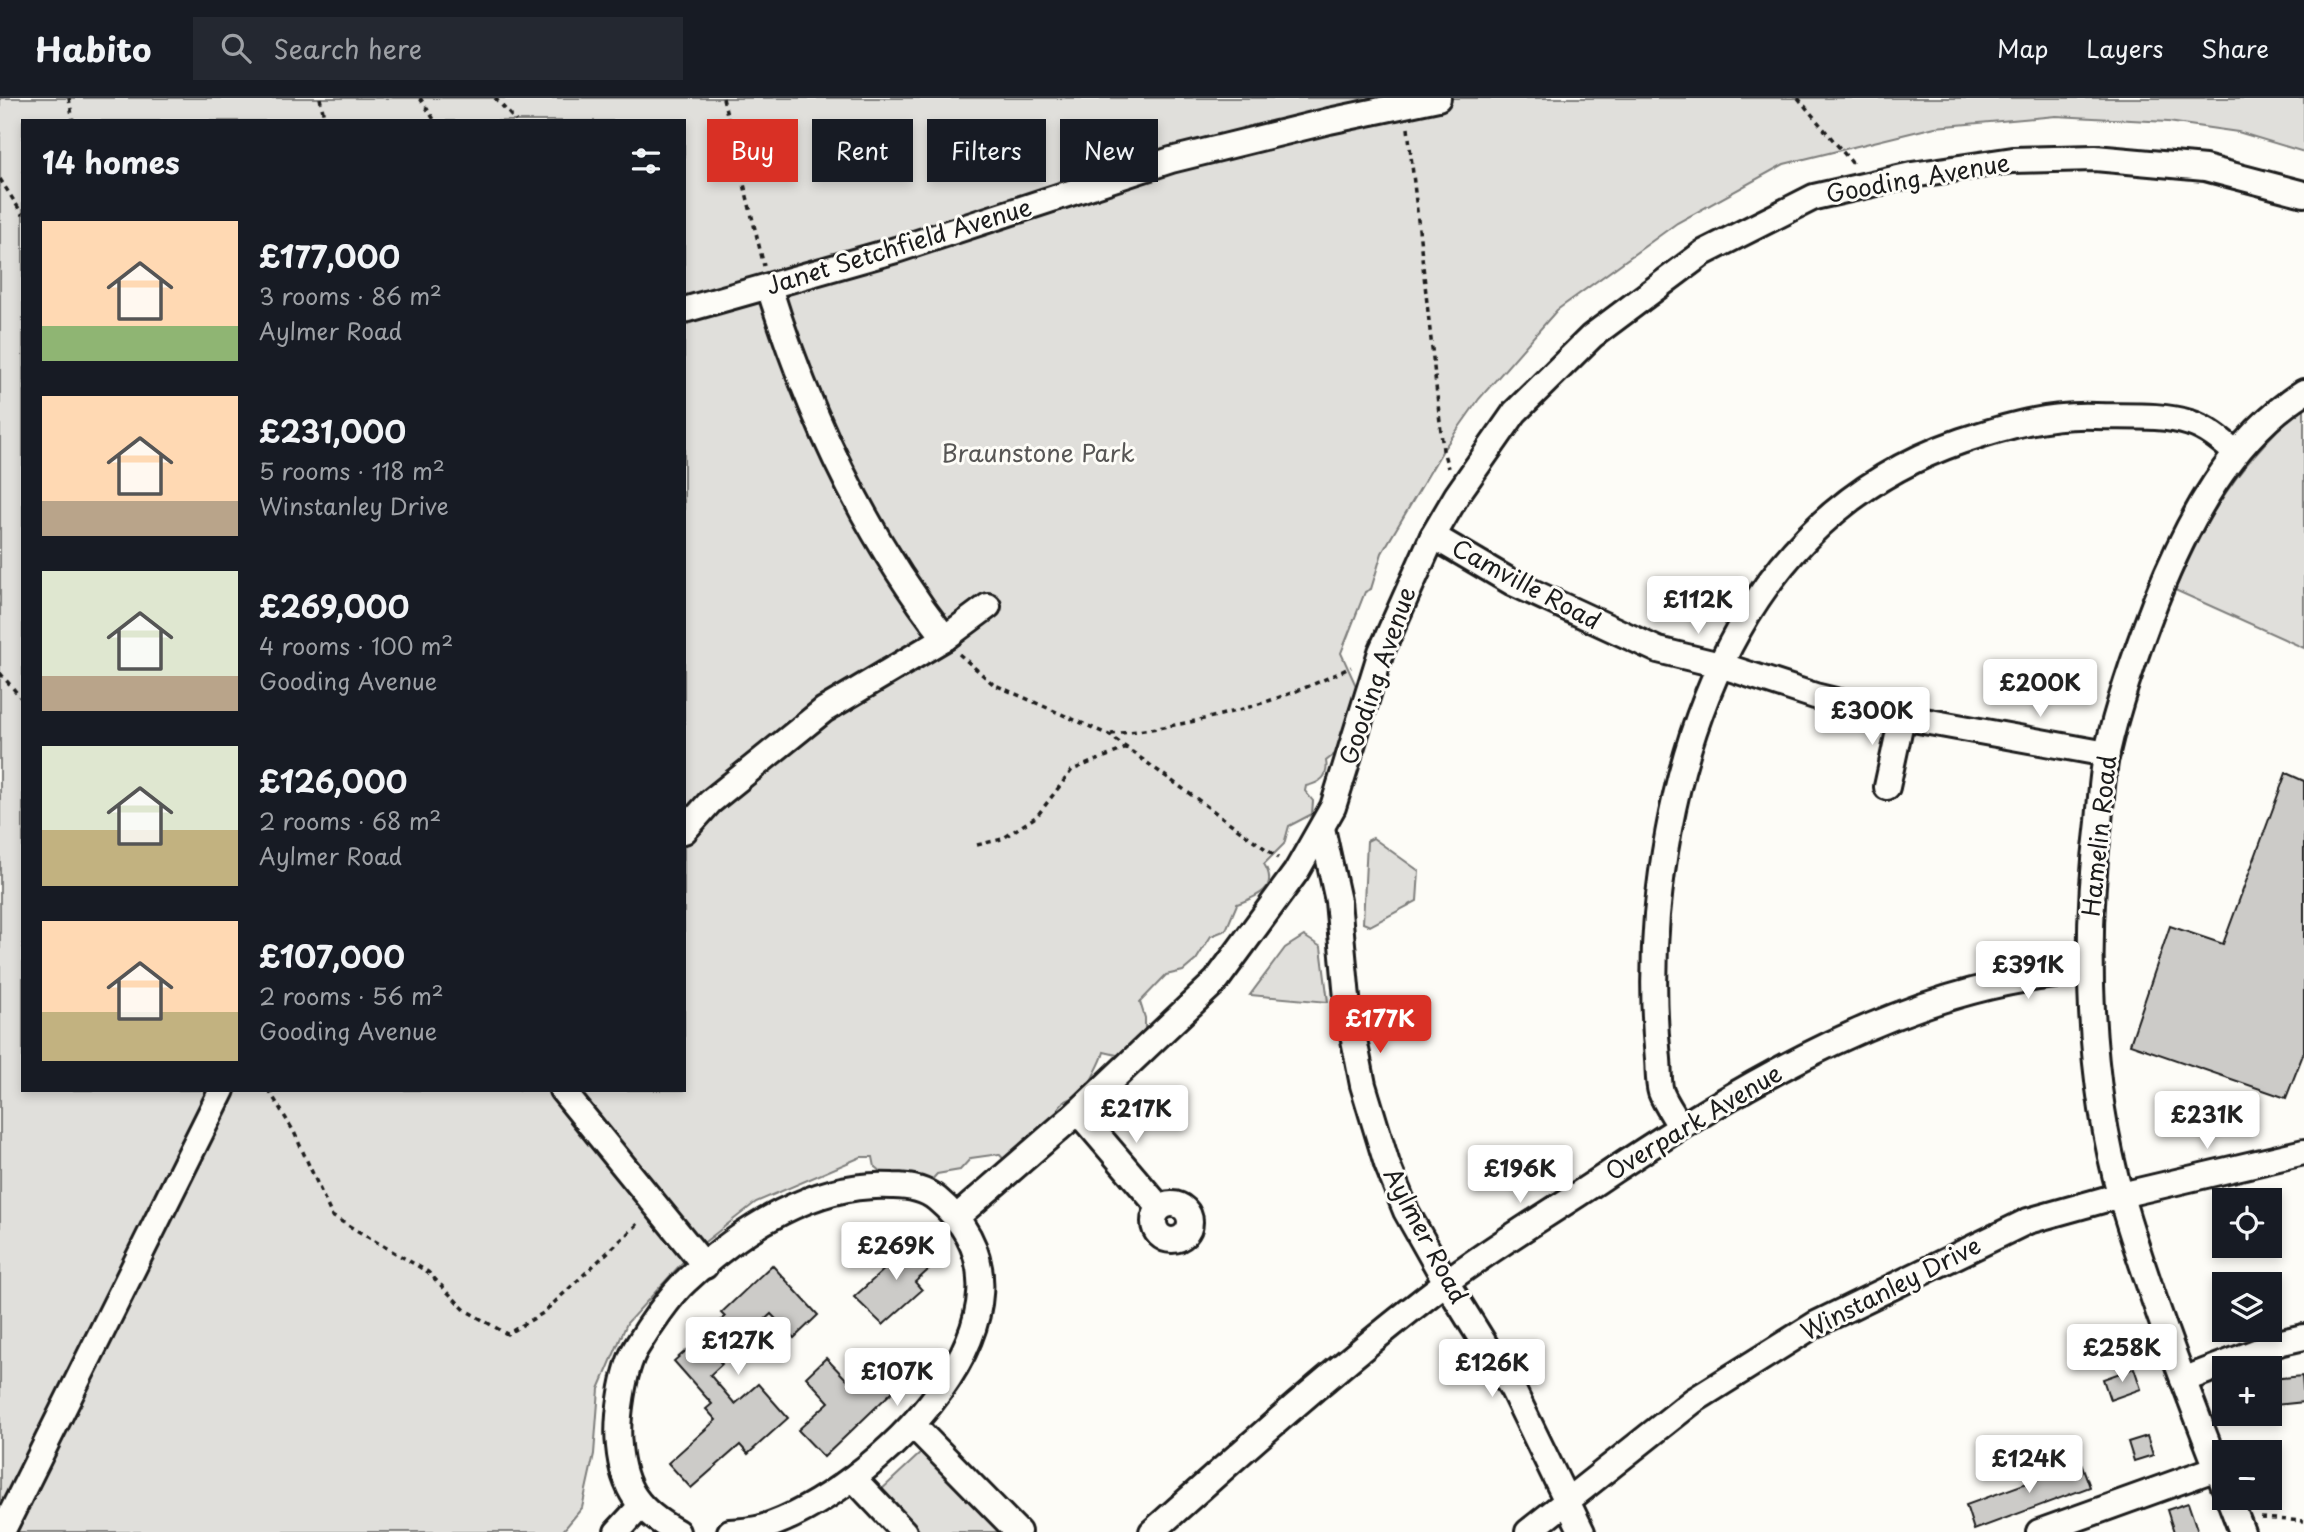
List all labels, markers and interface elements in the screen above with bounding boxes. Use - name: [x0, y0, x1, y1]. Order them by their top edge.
- search box: [193, 17, 683, 80]
- text: Habito: [35, 23, 151, 73]
- icon: search: [217, 29, 255, 67]
- text: Search here: [273, 29, 422, 68]
- text: Map: [1997, 30, 2048, 66]
- text: Layers: [2086, 30, 2163, 66]
- text: Share: [2201, 30, 2269, 66]
- chip: Buy: [707, 119, 798, 182]
- chip: Rent: [812, 119, 913, 182]
- chip: Filters: [927, 119, 1046, 182]
- chip: New: [1060, 119, 1158, 182]
- text: 14 homes: [42, 139, 180, 184]
- icon: filters: [627, 142, 665, 180]
- street label: Gooding Avenue: [1823, 143, 2012, 211]
- street label: Janet Setchfield Avenue: [761, 188, 1036, 303]
- text: £177,000: [259, 233, 400, 278]
- icon: home: [98, 249, 182, 333]
- text: 3 rooms · 86 m²: [259, 278, 442, 313]
- text: Aylmer Road: [259, 313, 402, 348]
- text: £231,000: [259, 408, 406, 453]
- icon: home: [98, 424, 182, 508]
- park label: Braunstone Park: [941, 434, 1135, 470]
- text: 5 rooms · 118 m²: [259, 453, 445, 488]
- text: Winstanley Drive: [259, 488, 449, 523]
- street label: Camville Road: [1446, 529, 1608, 638]
- pin: £112K: [1649, 576, 1747, 636]
- text: £112K: [1663, 581, 1733, 616]
- street label: Gooding Avenue: [1329, 582, 1423, 769]
- text: £269,000: [259, 583, 409, 628]
- icon: home: [98, 599, 182, 683]
- text: 4 rooms · 100 m²: [259, 628, 453, 663]
- pin: £200K: [1991, 660, 2089, 719]
- text: Gooding Avenue: [259, 663, 437, 698]
- text: £200K: [1999, 664, 2081, 699]
- pin: £300K: [1823, 688, 1921, 747]
- text: £300K: [1831, 692, 1913, 727]
- street label: Hamelin Road: [2072, 753, 2124, 918]
- text: £126,000: [259, 758, 407, 803]
- icon: home: [98, 774, 182, 858]
- text: 2 rooms · 68 m²: [259, 803, 441, 838]
- text: Aylmer Road: [259, 838, 402, 873]
- text: £107,000: [259, 933, 405, 978]
- pin: £391K: [1979, 942, 2077, 1001]
- text: £391K: [1992, 946, 2064, 981]
- icon: home: [98, 949, 182, 1033]
- text: 2 rooms · 56 m²: [259, 978, 444, 1013]
- pin: £177K: [1331, 996, 1429, 1055]
- text: £177K: [1345, 1000, 1415, 1035]
- text: Gooding Avenue: [259, 1013, 437, 1048]
- street label: Overpark Avenue: [1598, 1054, 1788, 1188]
- pin: £217K: [1087, 1086, 1185, 1145]
- text: £217K: [1100, 1090, 1172, 1125]
- pin: £231K: [2158, 1091, 2256, 1151]
- text: £231K: [2171, 1096, 2243, 1131]
- pin: £196K: [1471, 1146, 1569, 1205]
- text: £196K: [1484, 1150, 1556, 1185]
- street label: Aylmer Road: [1376, 1161, 1478, 1310]
- map controls: [2212, 1188, 2282, 1510]
- button: locate: [2212, 1188, 2282, 1258]
- pin: £269K: [847, 1222, 945, 1282]
- street label: Winstanley Drive: [1794, 1226, 1986, 1348]
- text: £269K: [857, 1227, 935, 1262]
- button: layers: [2212, 1272, 2282, 1342]
- pin: £127K: [689, 1318, 787, 1377]
- text: £127K: [702, 1322, 774, 1357]
- pin: £258K: [2073, 1324, 2171, 1384]
- text: £258K: [2083, 1329, 2161, 1364]
- pin: £126K: [1443, 1340, 1541, 1399]
- text: £126K: [1455, 1344, 1529, 1379]
- pin: £107K: [848, 1348, 946, 1408]
- text: £107K: [861, 1353, 933, 1388]
- button: +: [2212, 1356, 2282, 1426]
- pin: £124K: [1980, 1436, 2078, 1495]
- text: £124K: [1992, 1440, 2066, 1475]
- button: −: [2212, 1440, 2282, 1510]

